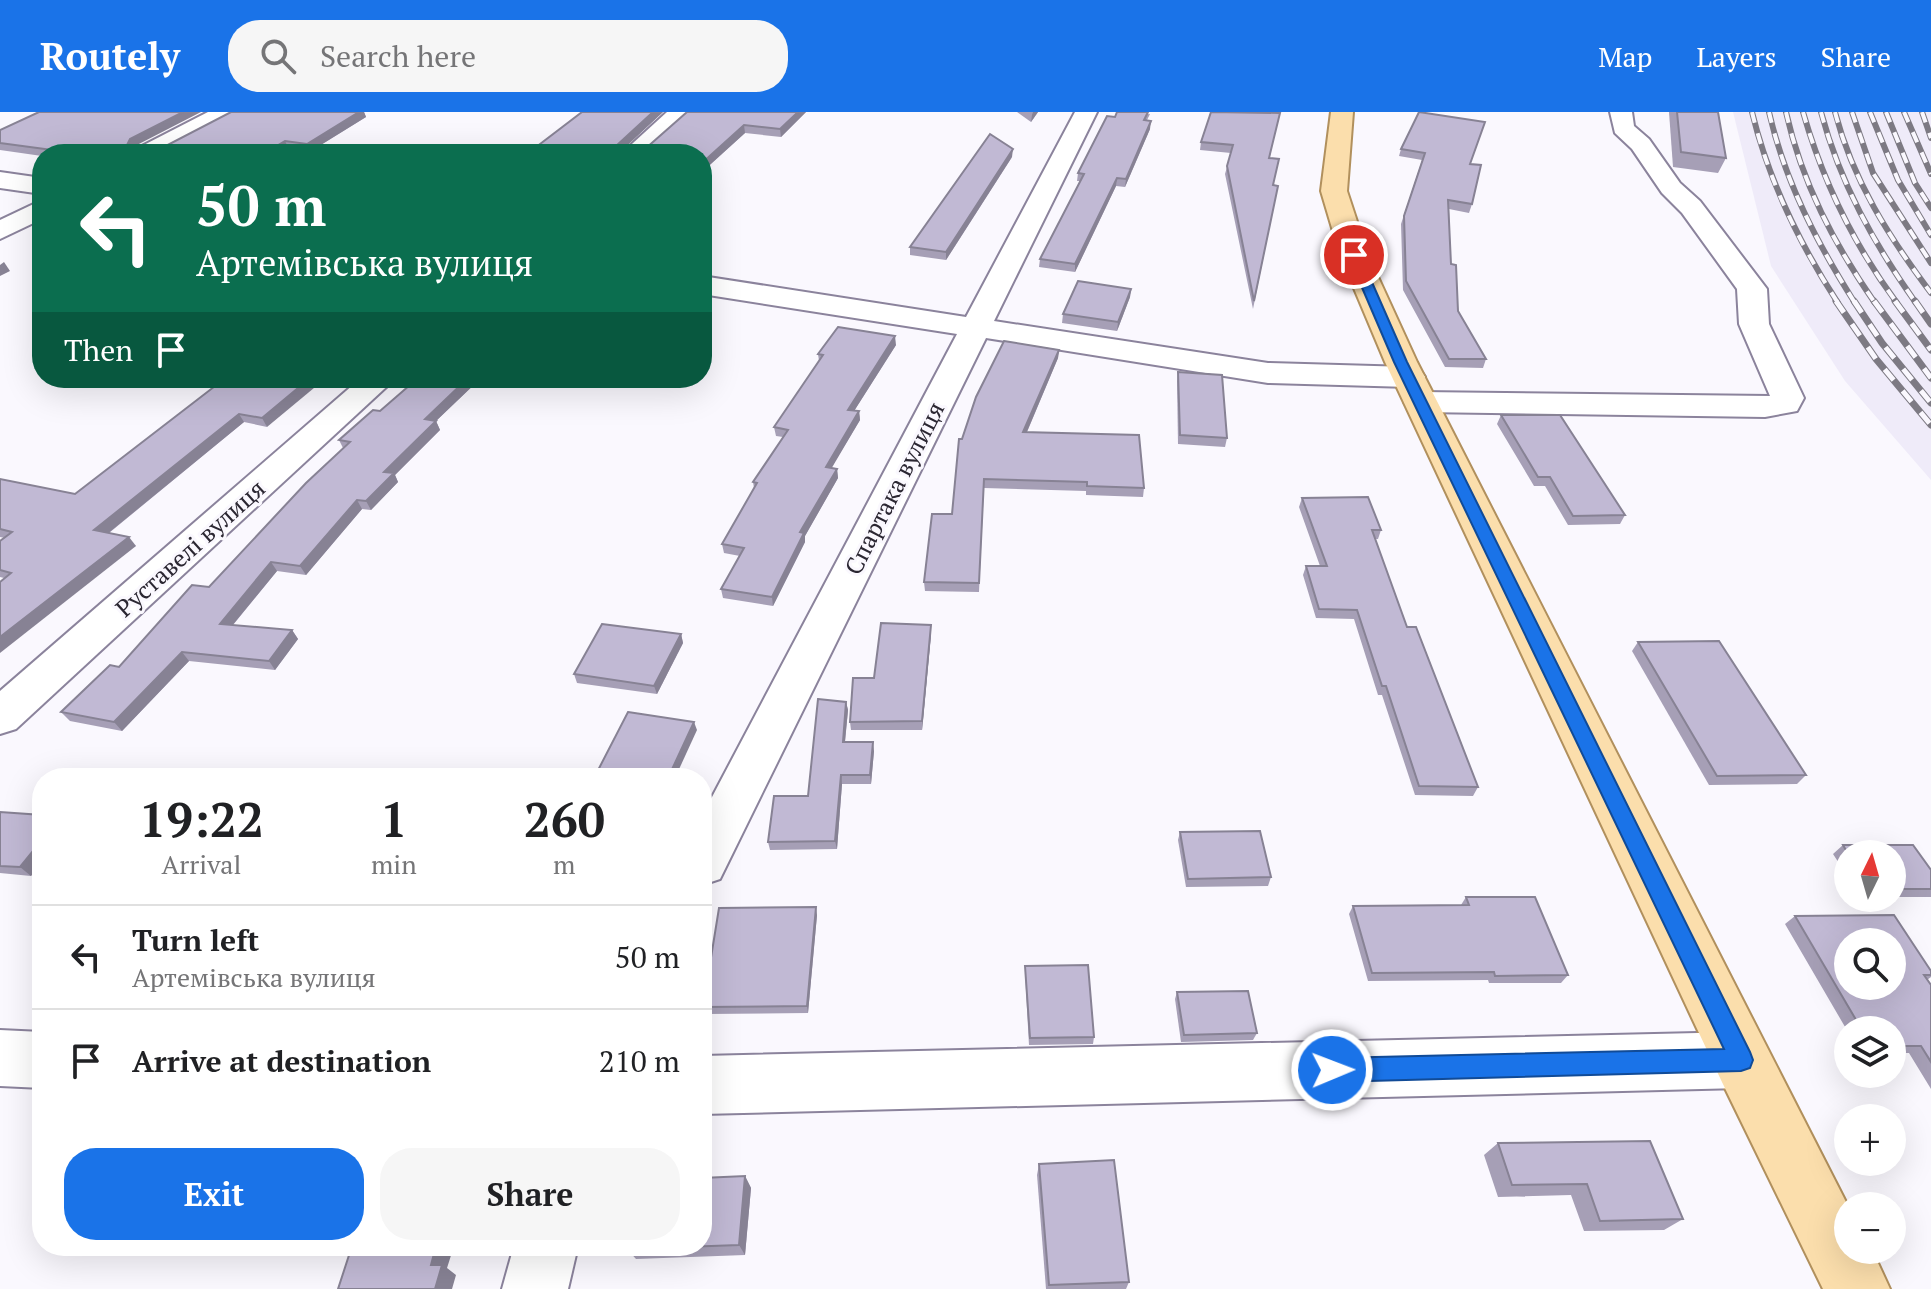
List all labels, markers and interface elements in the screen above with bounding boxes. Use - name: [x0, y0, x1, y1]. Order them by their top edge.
- search box: [228, 20, 788, 92]
- text: Routely: [40, 31, 180, 81]
- icon: search: [256, 34, 300, 78]
- text: Search here: [320, 36, 476, 76]
- text: Map: [1598, 38, 1652, 75]
- text: Layers: [1696, 38, 1777, 75]
- text: Share: [1821, 38, 1891, 75]
- text: 50 m: [196, 168, 326, 242]
- icon: left: [64, 176, 168, 280]
- pin: [1320, 221, 1388, 289]
- icon: arrive: [1332, 233, 1376, 277]
- text: Артемівська вулиця: [196, 239, 533, 286]
- icon: arrive: [149, 328, 193, 372]
- text: Then: [64, 330, 133, 370]
- street label: Спартака вулиця: [837, 396, 951, 580]
- street label: Руставелі вулиця: [108, 472, 272, 624]
- text: 19:22: [139, 787, 264, 851]
- text: 1: [380, 787, 407, 851]
- text: 260: [524, 787, 605, 851]
- north arrow: [1834, 840, 1906, 912]
- map controls: [1834, 840, 1906, 1264]
- text: Arrival: [162, 847, 241, 881]
- text: min: [371, 847, 417, 881]
- text: m: [553, 847, 576, 881]
- text: Turn left: [132, 920, 259, 960]
- button: search: [1834, 928, 1906, 1000]
- icon: left: [64, 935, 108, 979]
- text: 50 m: [615, 937, 680, 977]
- text: Артемівська вулиця: [132, 960, 376, 994]
- button: layers: [1834, 1016, 1906, 1088]
- position arrow: [1290, 1028, 1374, 1112]
- icon: arrive: [64, 1039, 108, 1083]
- text: Arrive at destination: [132, 1041, 431, 1081]
- text: 210 m: [599, 1041, 680, 1081]
- button: +: [1834, 1104, 1906, 1176]
- button: Exit: [64, 1148, 364, 1240]
- button: Share: [380, 1148, 680, 1240]
- button: −: [1834, 1192, 1906, 1264]

